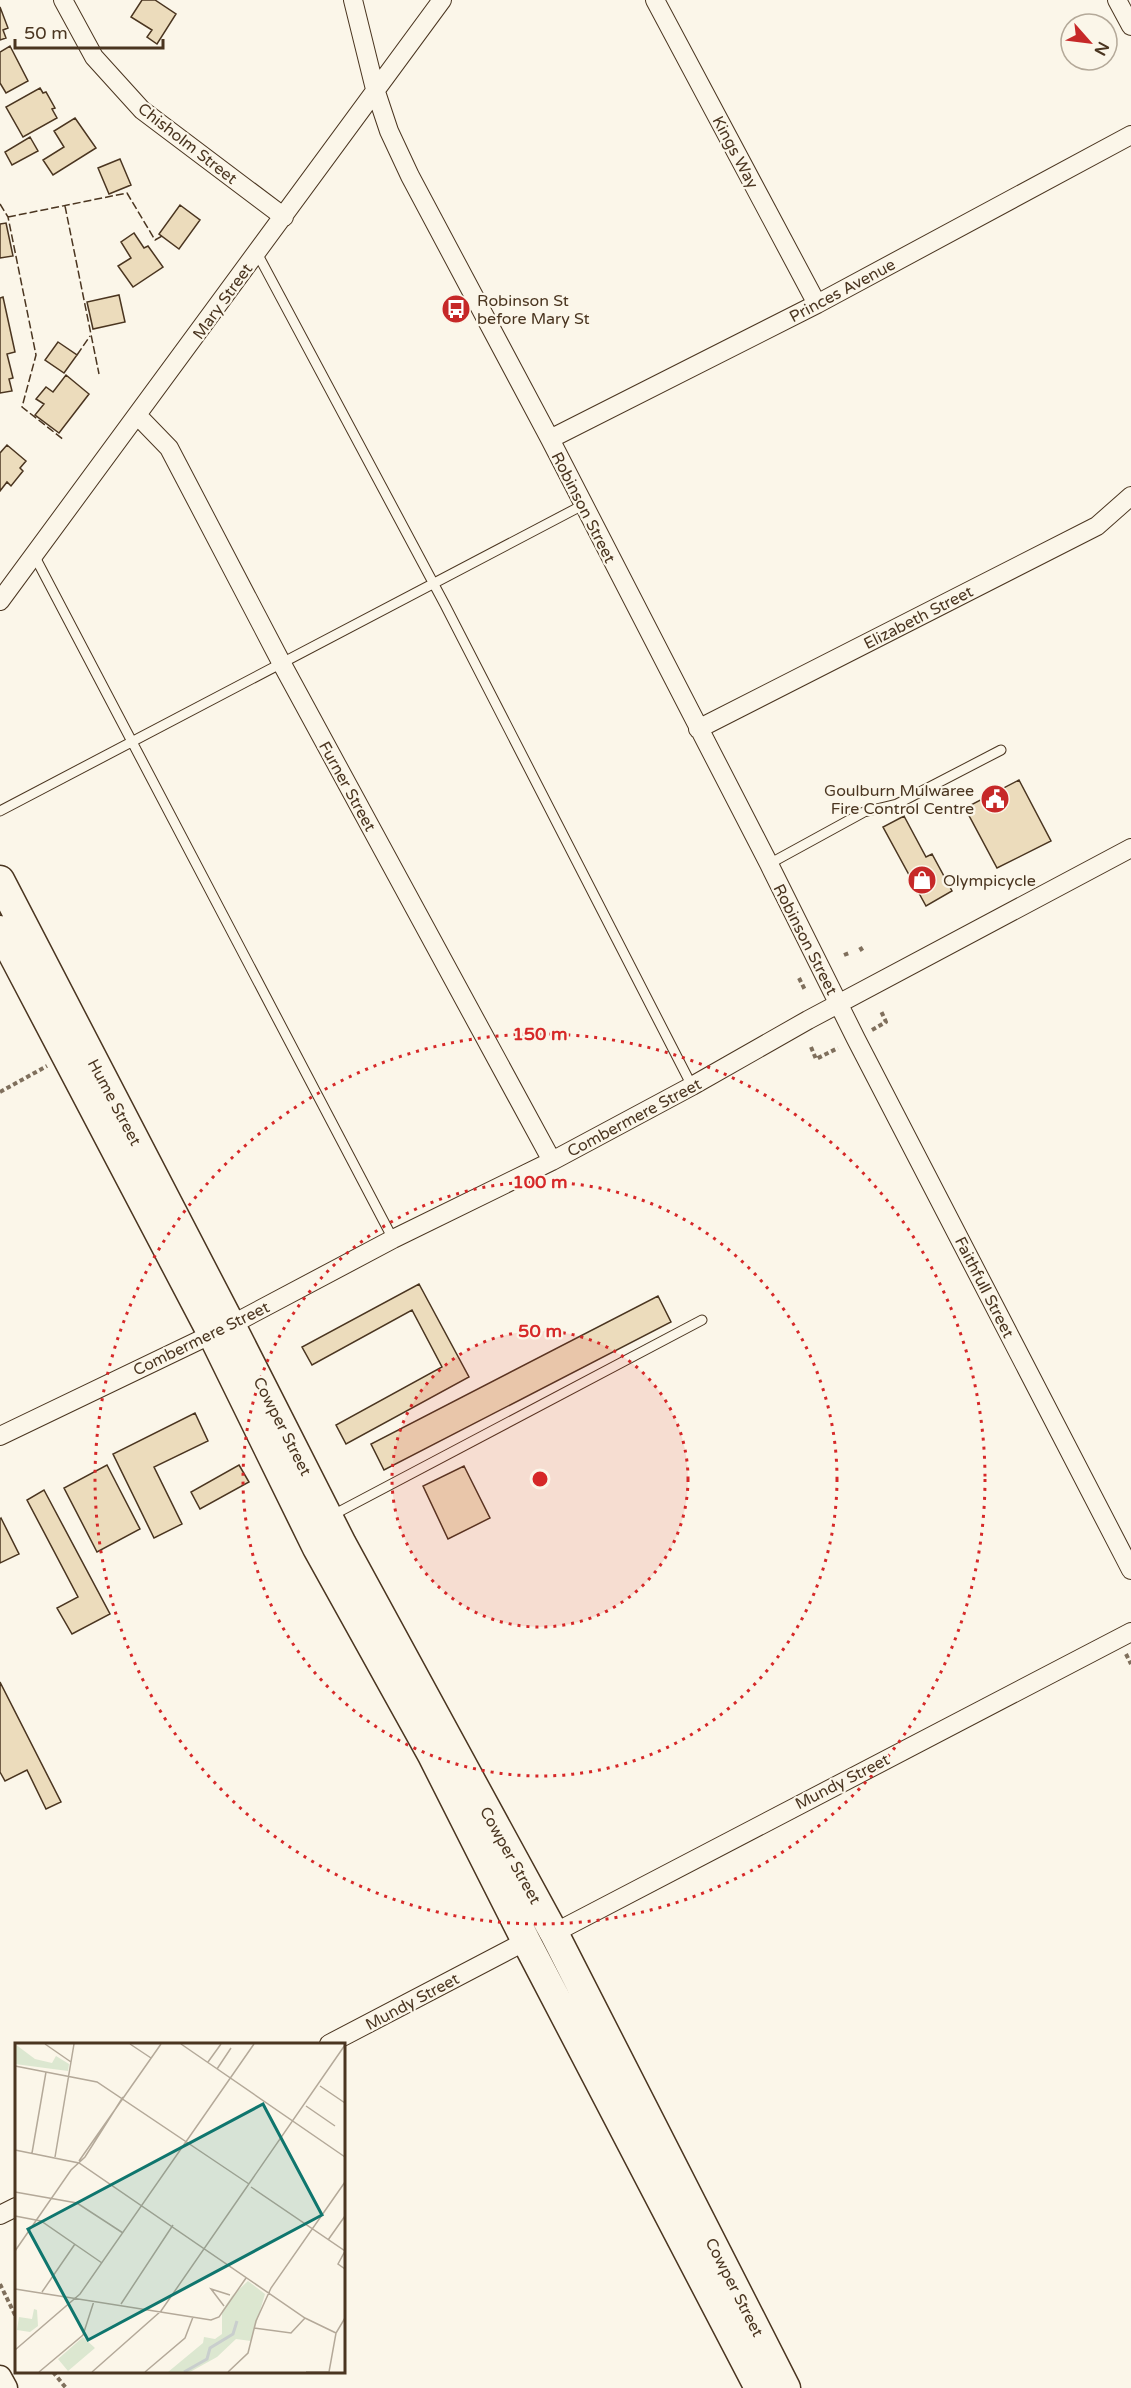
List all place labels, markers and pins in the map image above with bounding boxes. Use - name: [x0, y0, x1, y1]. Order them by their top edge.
- place label: Robinson St before Mary St: [477, 291, 590, 329]
- bus stop icon: Robinson St before Mary St: [440, 293, 472, 325]
- place label: Goulburn Mulwaree Fire Control Centre: [824, 781, 974, 819]
- public building icon: Goulburn Mulwaree Fire Control Centre: [979, 783, 1011, 815]
- shop icon: Olympicycle: [906, 864, 938, 896]
- place label: Olympicycle: [943, 871, 1036, 891]
- centre of rings: [530, 1469, 550, 1489]

